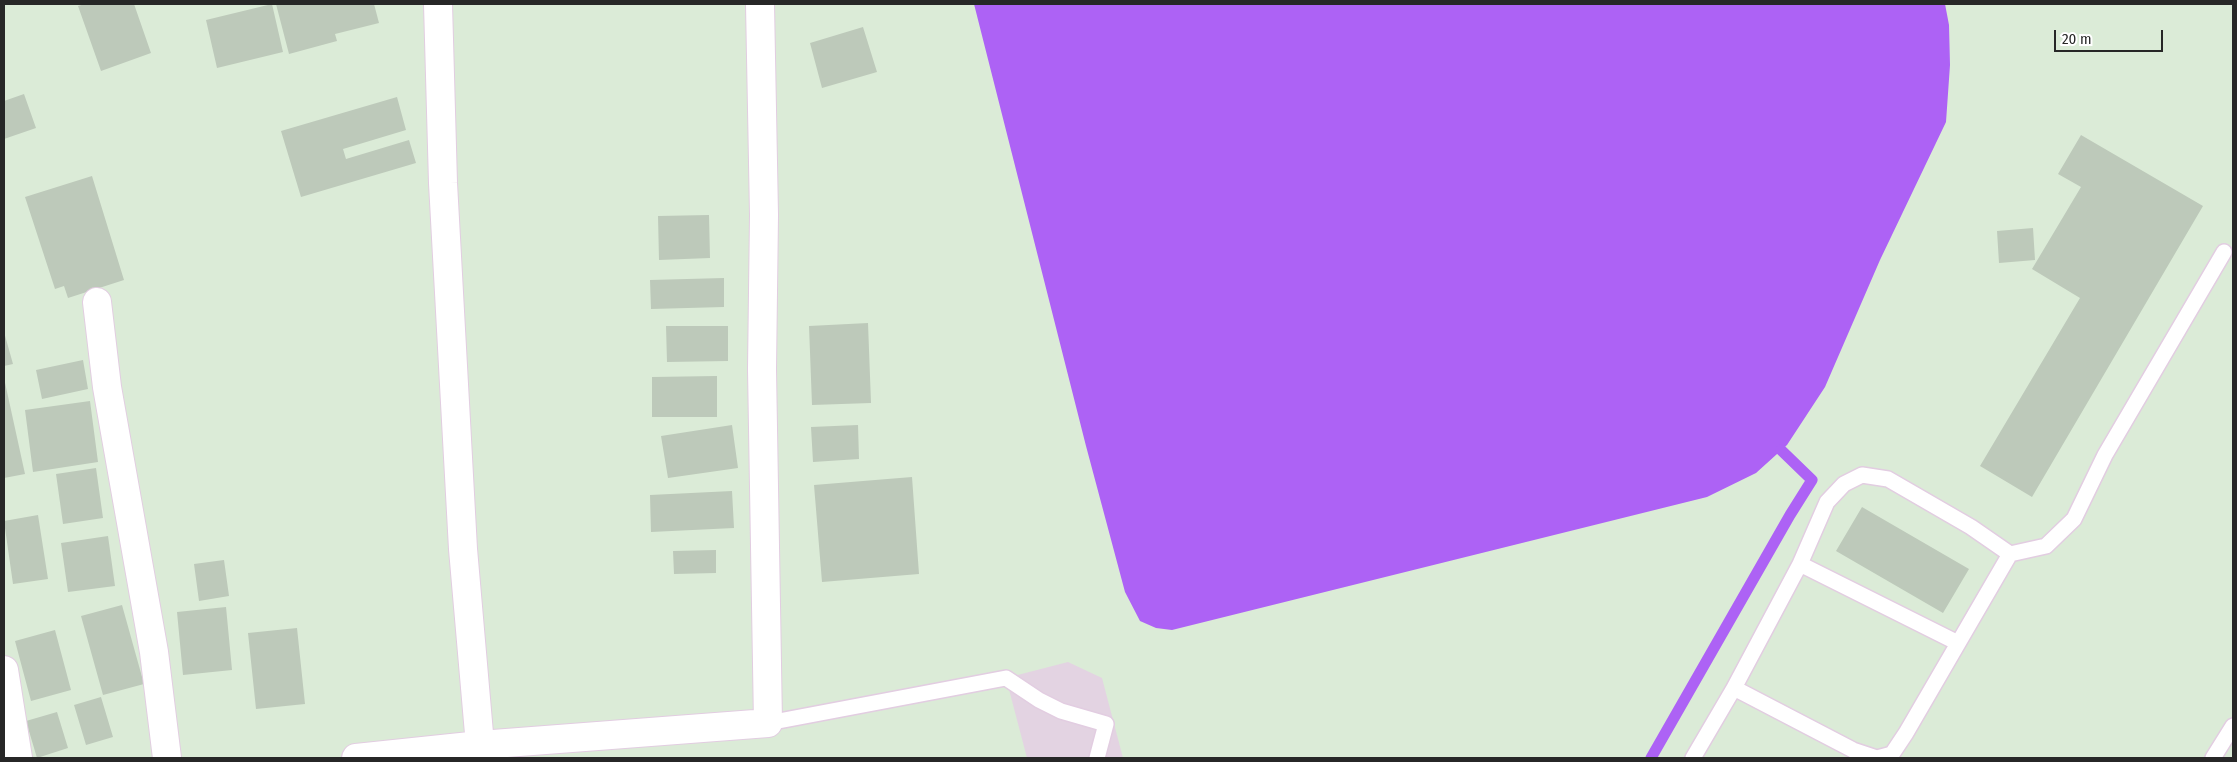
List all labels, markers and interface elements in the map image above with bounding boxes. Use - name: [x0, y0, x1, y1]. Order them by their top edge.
- scale bar: [2057, 20, 2166, 52]
- text: 20 m: [2062, 30, 2092, 48]

